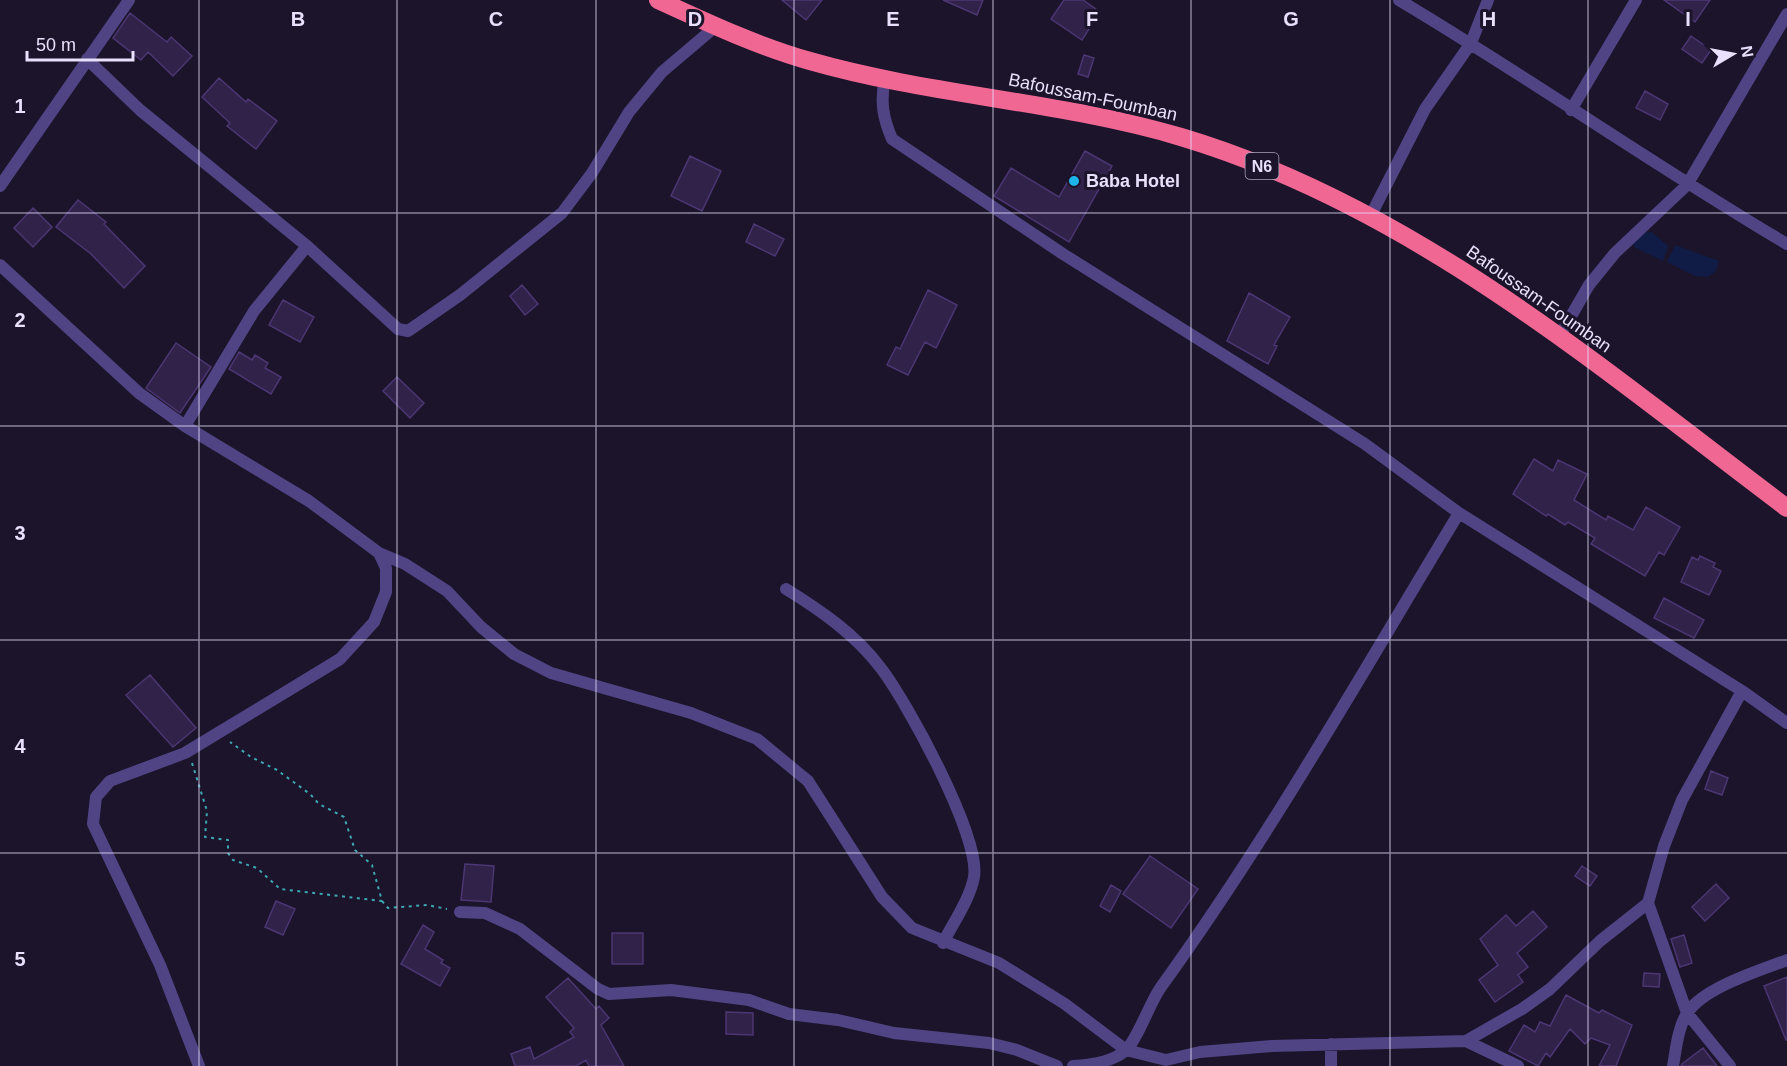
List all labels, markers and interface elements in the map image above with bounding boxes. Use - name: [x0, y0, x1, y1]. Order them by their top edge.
- text: B: [291, 8, 305, 30]
- text: C: [489, 8, 503, 30]
- text: D: [688, 8, 702, 30]
- text: E: [886, 8, 900, 30]
- text: F: [1086, 8, 1098, 30]
- text: G: [1283, 8, 1299, 30]
- text: H: [1482, 8, 1496, 30]
- text: I: [1685, 8, 1691, 30]
- scale bar: [27, 24, 134, 62]
- north arrow: [1703, 24, 1763, 84]
- text: 50 m: [36, 35, 76, 55]
- text: N: [1738, 44, 1757, 59]
- street label: Bafoussam-Foumban: [1007, 69, 1179, 125]
- text: 1: [14, 95, 26, 117]
- road number: N6: [1246, 153, 1278, 179]
- place label: Baba Hotel: [1086, 171, 1180, 191]
- marker: Baba Hotel: [1067, 174, 1081, 188]
- street label: Bafoussam-Foumban: [1463, 241, 1615, 357]
- text: 2: [14, 309, 26, 331]
- text: 3: [14, 522, 26, 544]
- text: 4: [14, 735, 26, 757]
- text: 5: [14, 948, 26, 970]

